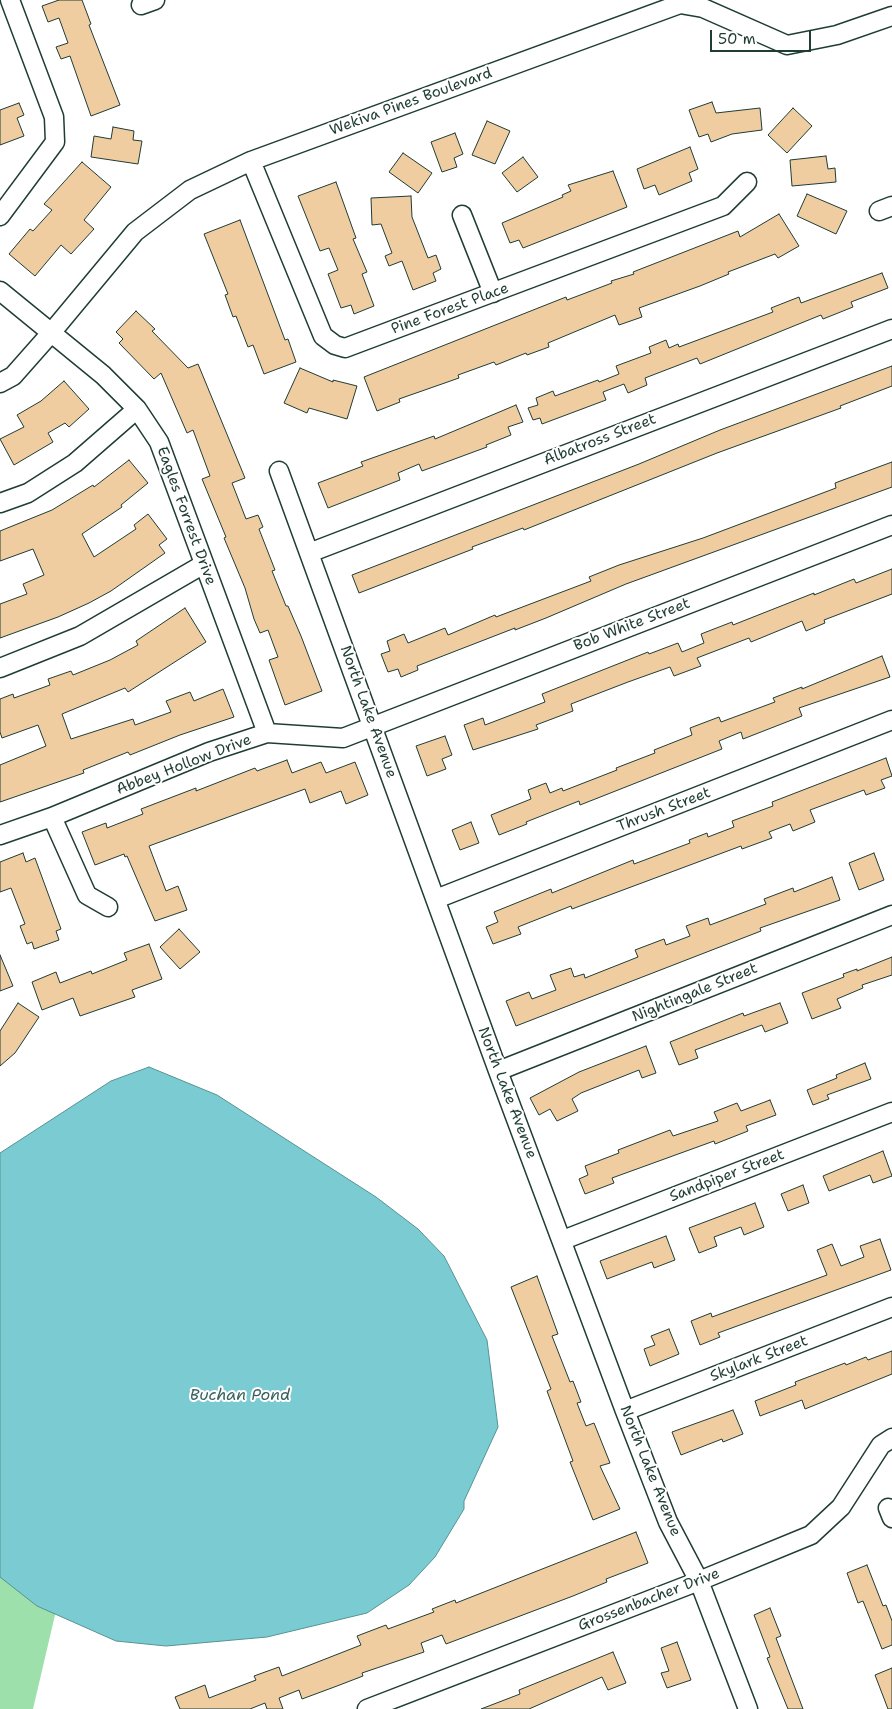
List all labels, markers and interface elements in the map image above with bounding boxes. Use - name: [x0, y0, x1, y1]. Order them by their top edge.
- scale bar: [712, 20, 813, 52]
- text: 50 m: [718, 29, 756, 49]
- street label: Wekiva Pines Boulevard: [327, 64, 495, 140]
- street label: Pine Forest Place: [389, 279, 511, 339]
- street label: Albatross Street: [541, 410, 659, 470]
- street label: Eagles Forrest Drive: [153, 444, 219, 588]
- street label: Bob White Street: [571, 595, 693, 655]
- street label: North Lake Avenue: [336, 643, 400, 781]
- street label: Abbey Hollow Drive: [114, 731, 254, 799]
- street label: Thrush Street: [615, 784, 713, 836]
- street label: Nightingale Street: [630, 960, 760, 1026]
- street label: North Lake Avenue: [474, 1025, 540, 1161]
- street label: Sandpiper Street: [667, 1146, 787, 1206]
- street label: Skylark Street: [708, 1332, 810, 1386]
- water label: Buchan Pond: [190, 1386, 290, 1406]
- street label: North Lake Avenue: [616, 1403, 684, 1539]
- street label: Grossenbacher Drive: [576, 1565, 722, 1635]

